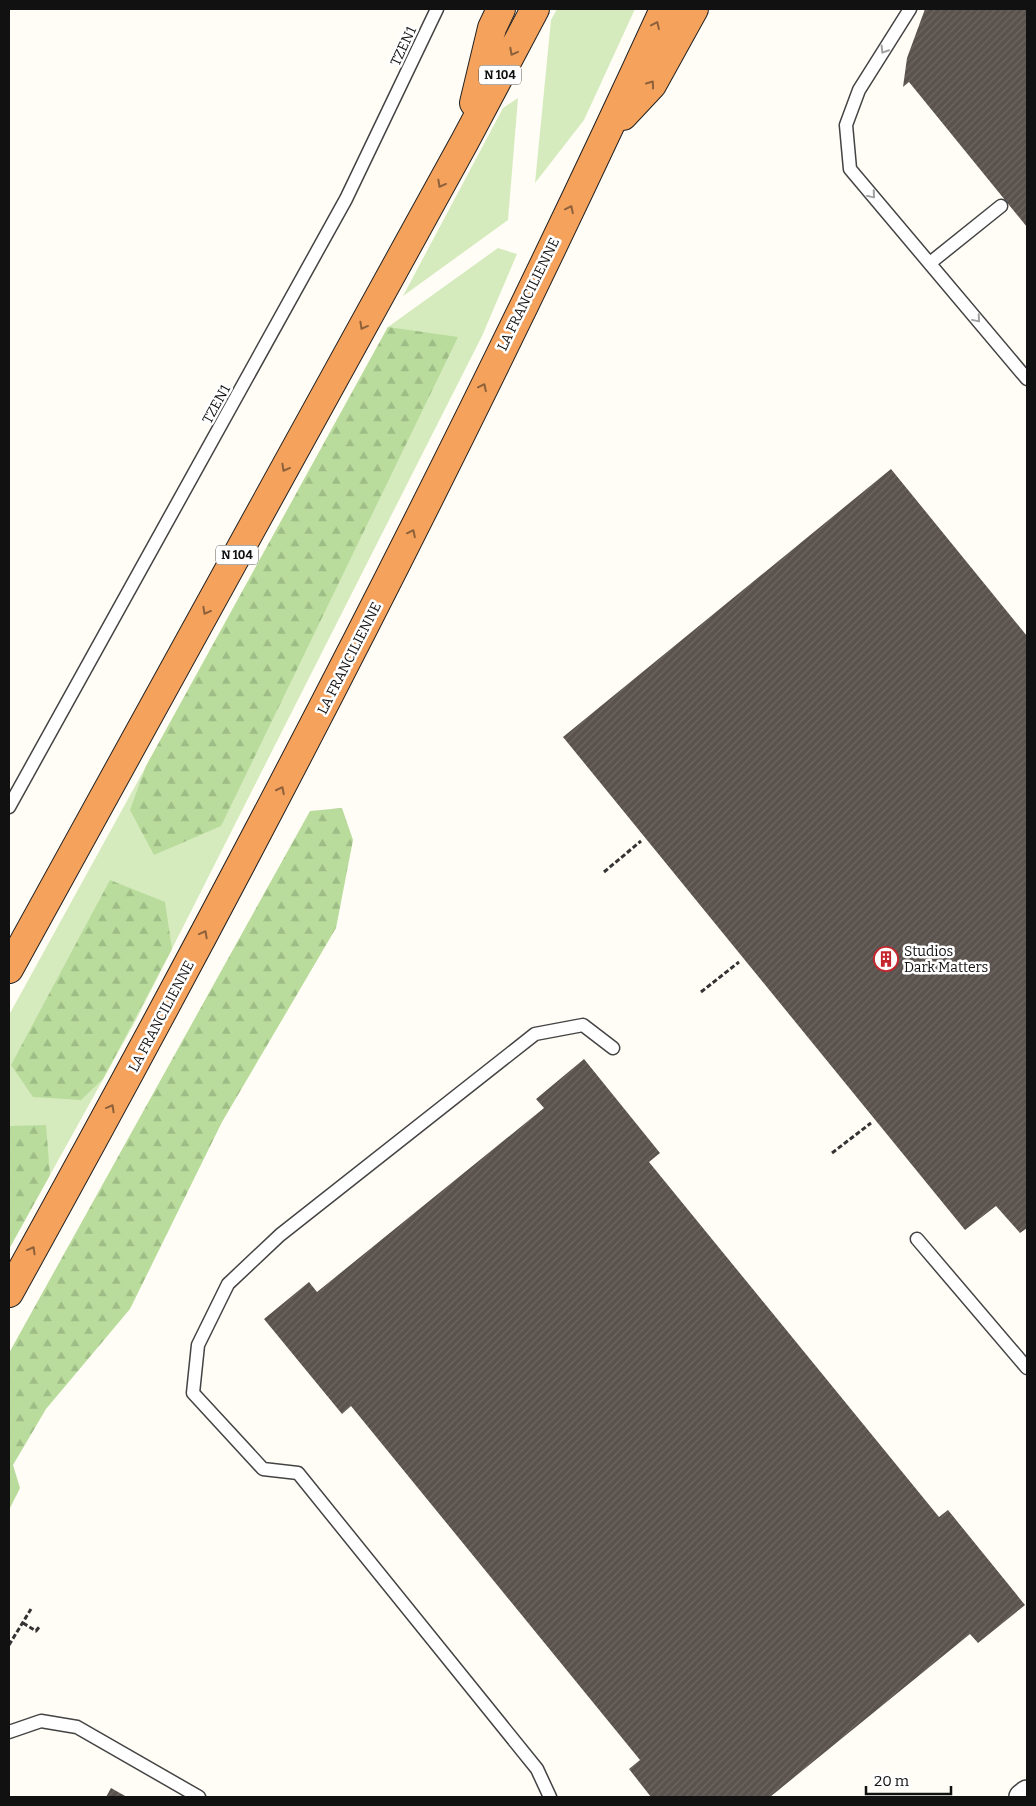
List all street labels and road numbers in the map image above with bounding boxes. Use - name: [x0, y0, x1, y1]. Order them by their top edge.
- street label: TZEN1: [387, 23, 420, 69]
- road number: N 104: [479, 66, 521, 84]
- street label: LA FRANCILIENNE: [494, 235, 563, 354]
- street label: TZEN1: [199, 382, 234, 427]
- road number: N 104: [216, 546, 258, 564]
- street label: LA FRANCILIENNE: [314, 599, 385, 717]
- street label: LA FRANCILIENNE: [125, 958, 198, 1075]

